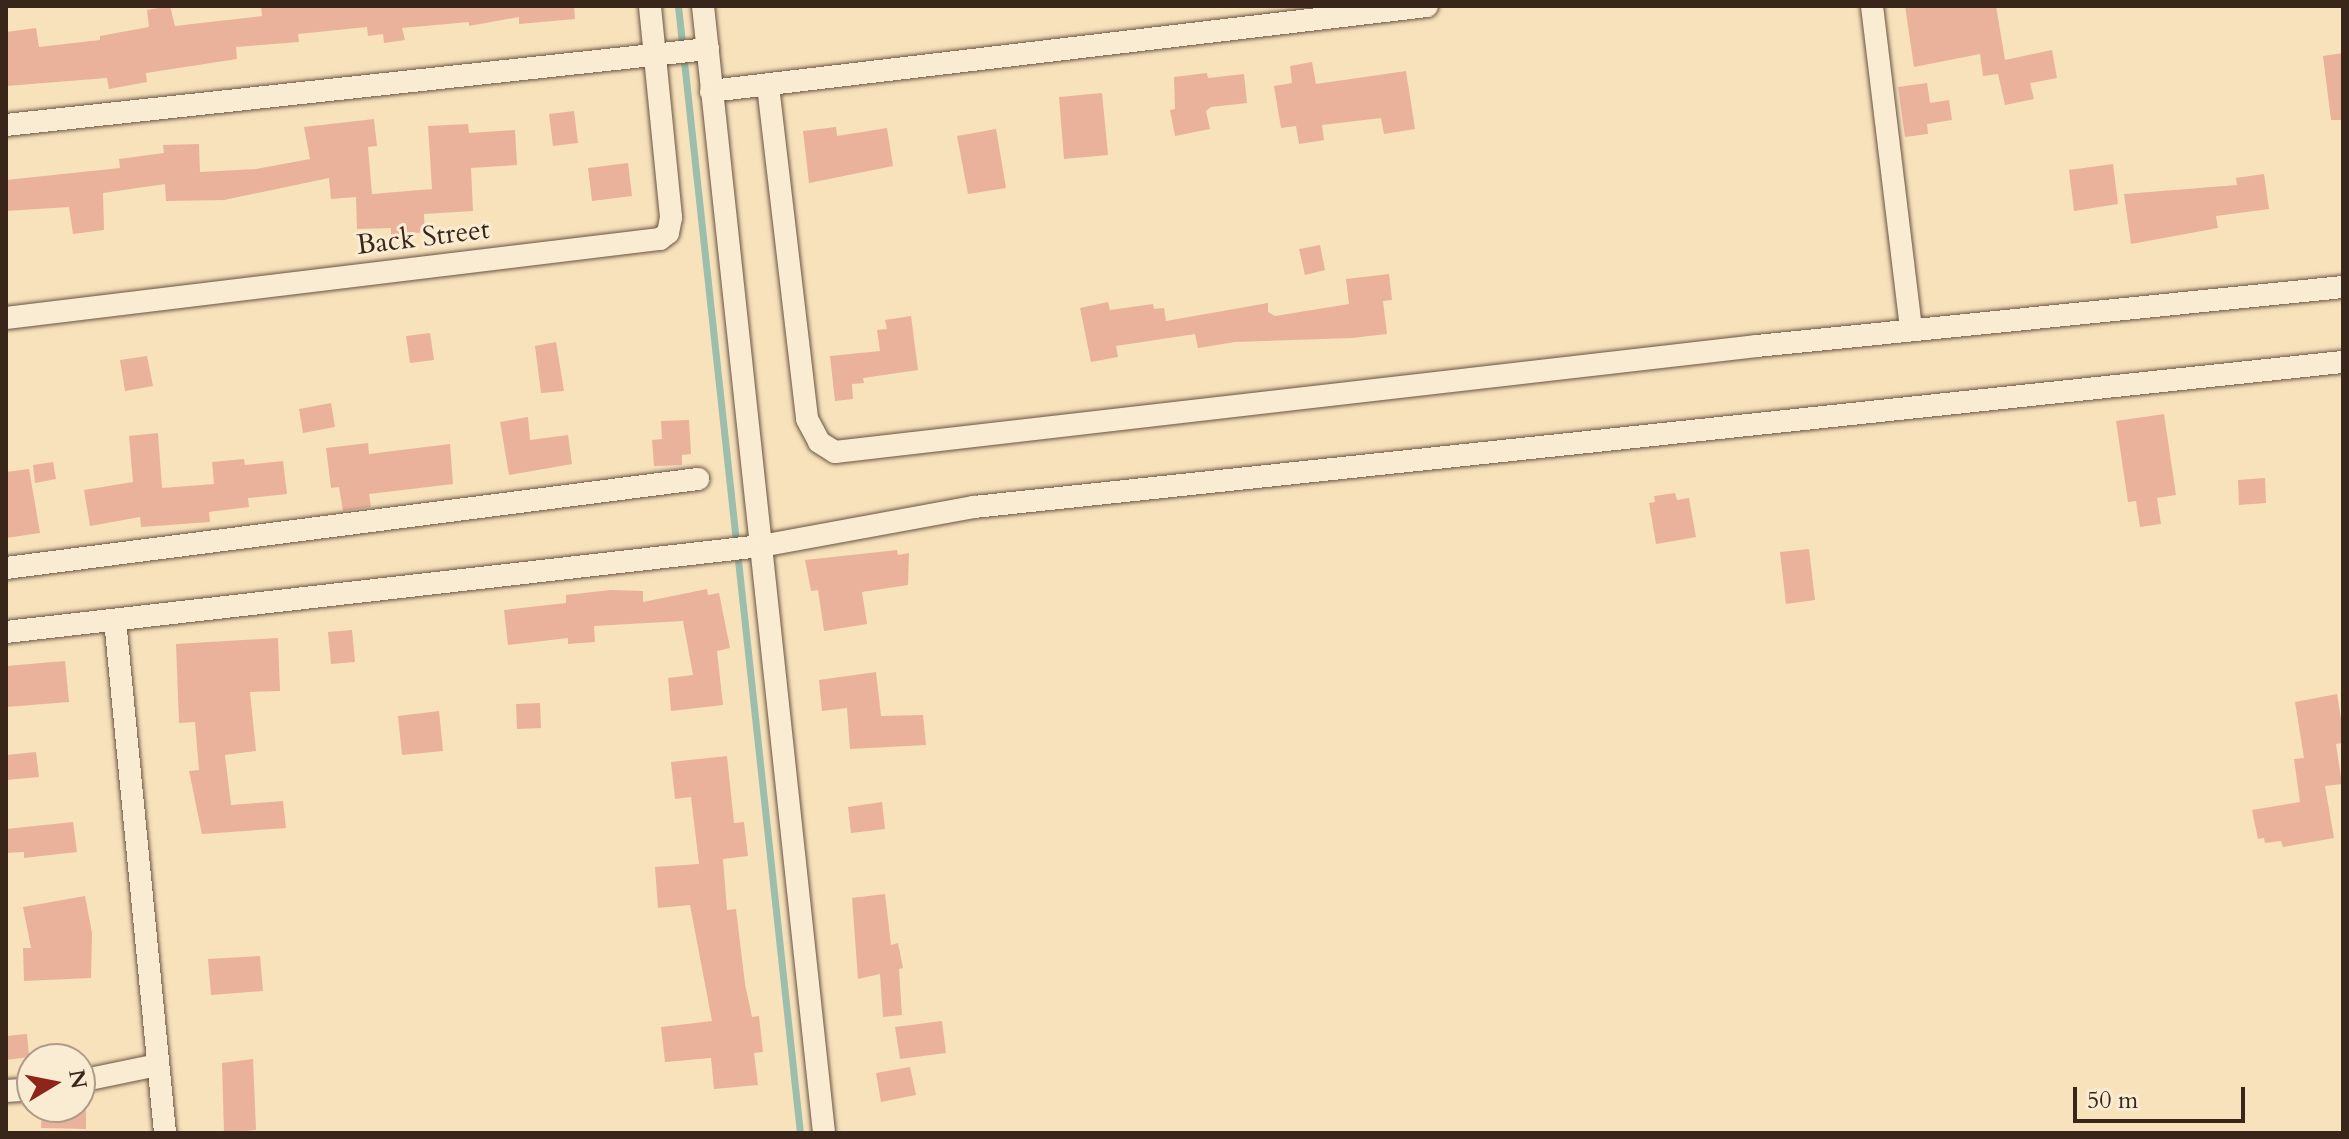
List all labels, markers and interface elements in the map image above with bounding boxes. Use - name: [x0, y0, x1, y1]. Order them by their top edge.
- street label: Back Street: [355, 212, 491, 262]
- north arrow: [16, 1043, 96, 1123]
- text: N: [61, 1067, 94, 1091]
- scale bar: [2077, 1071, 2249, 1121]
- text: 50 m: [2087, 1084, 2138, 1117]

